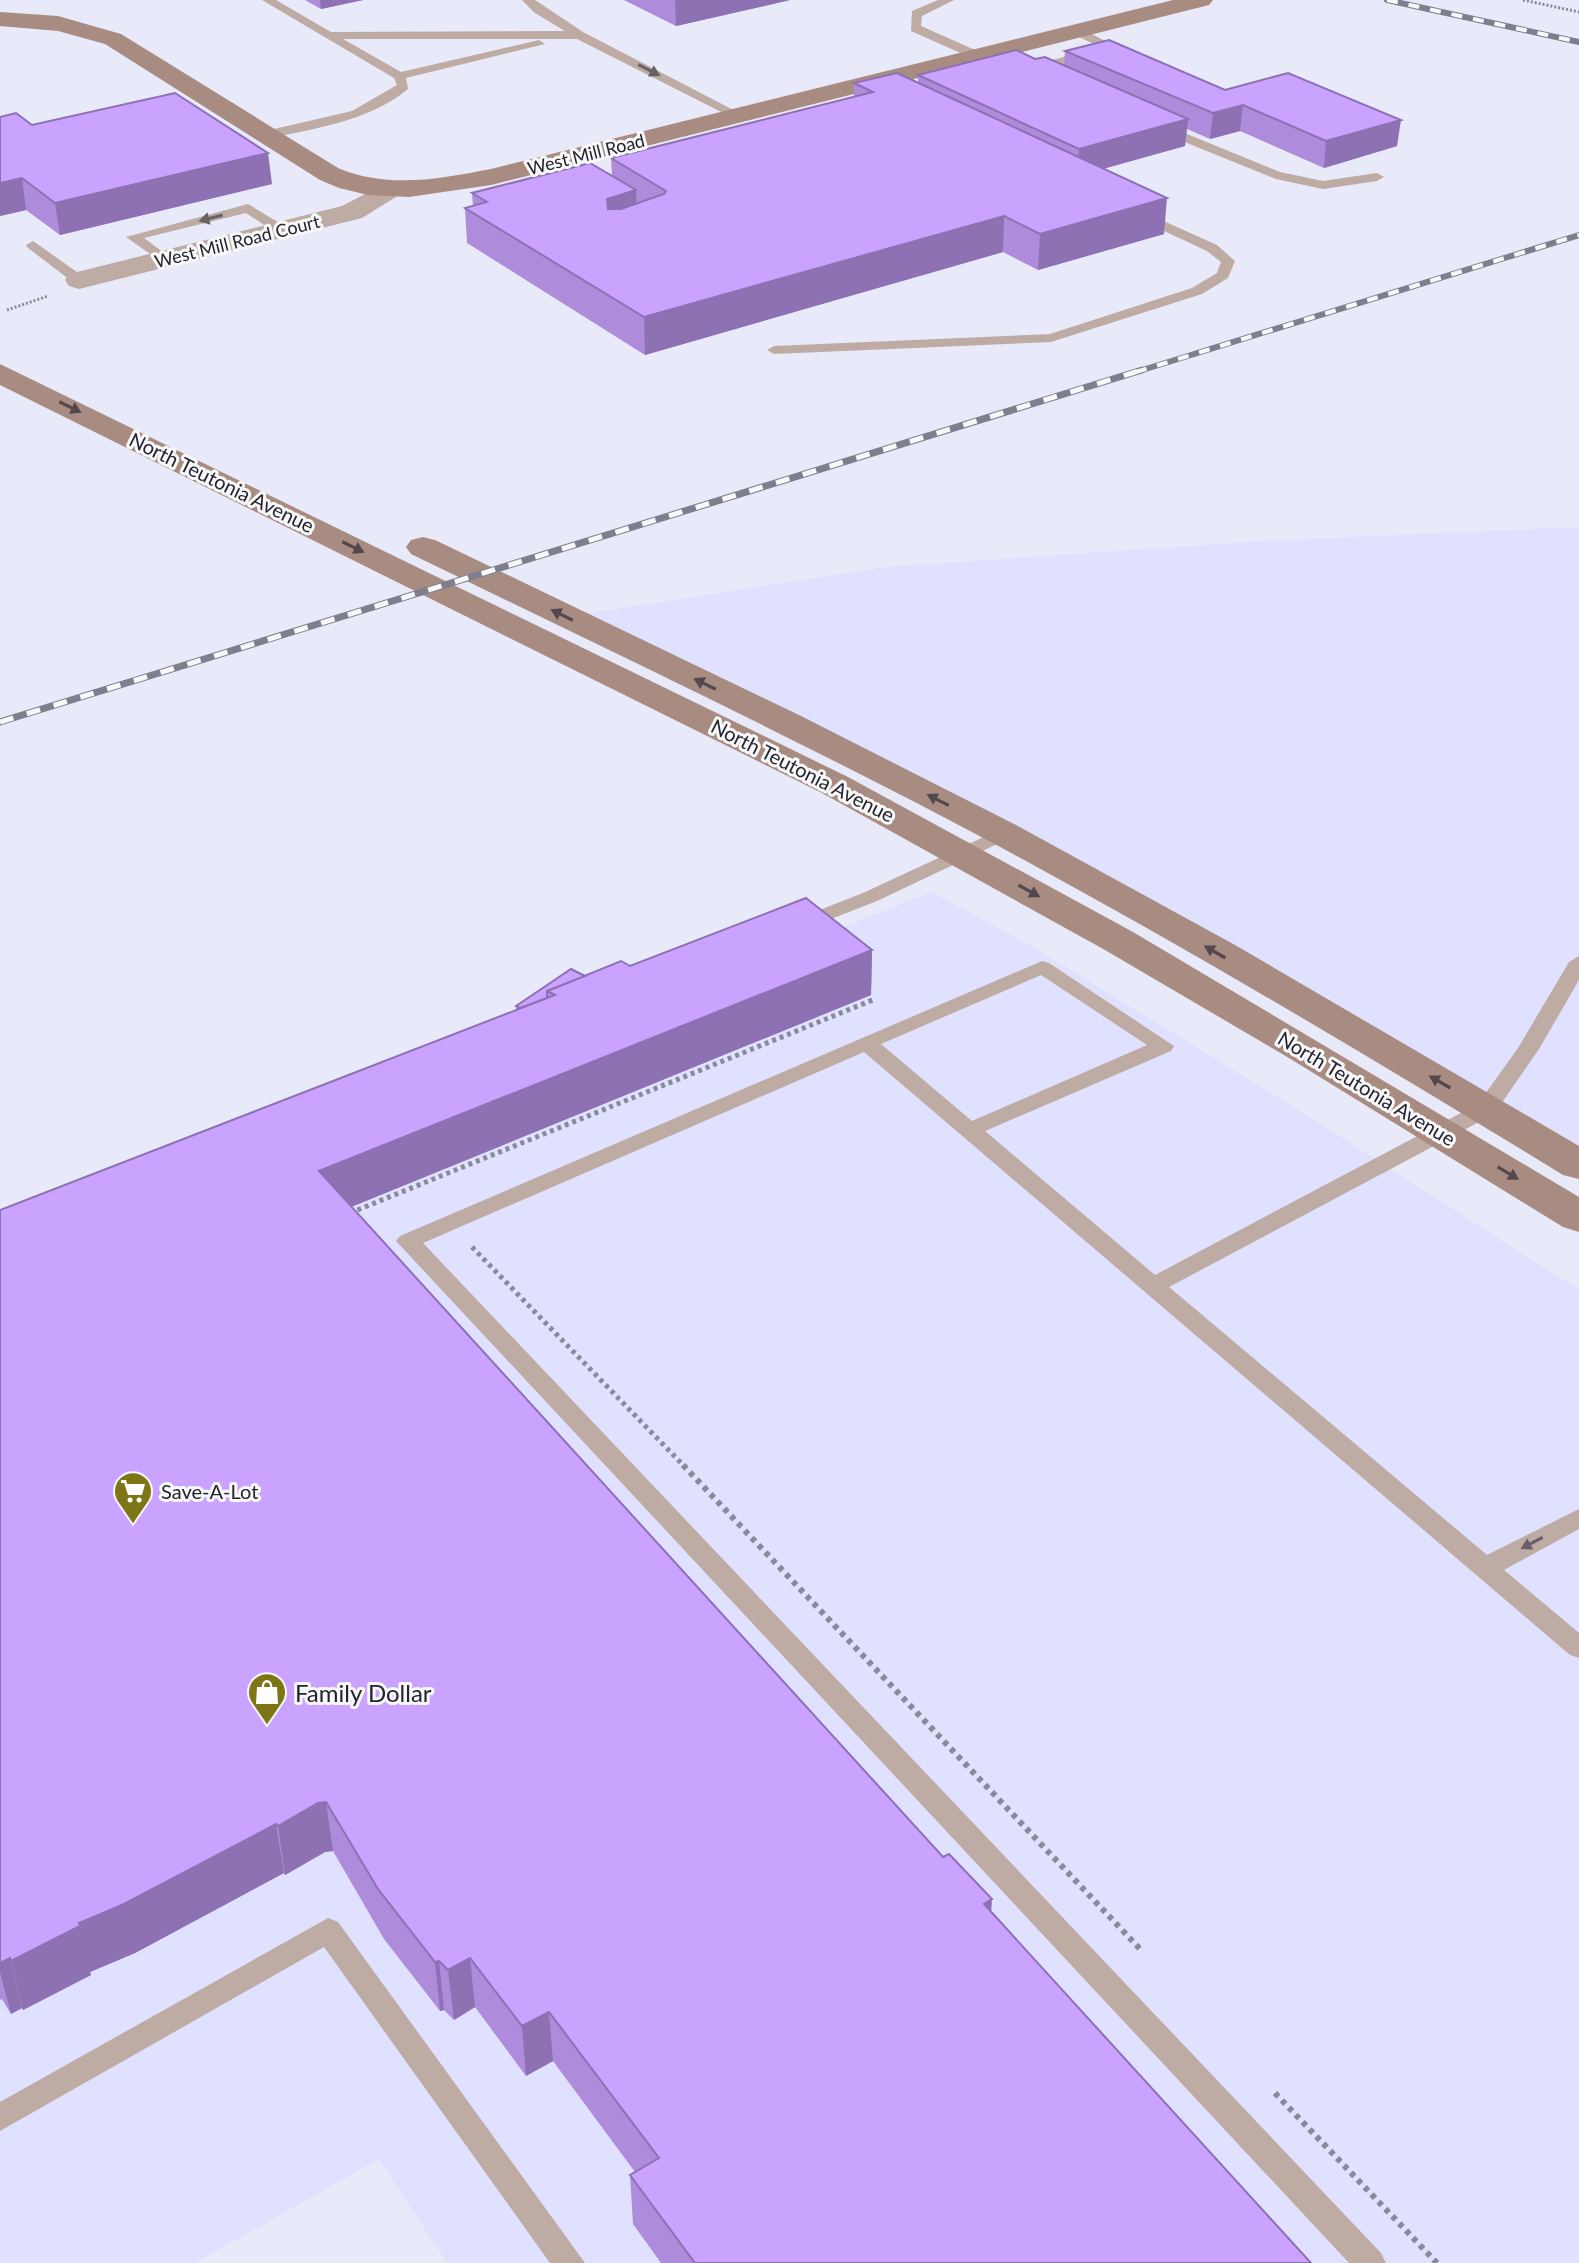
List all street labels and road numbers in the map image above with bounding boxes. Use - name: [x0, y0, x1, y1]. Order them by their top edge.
- street label: West Mill Road: [525, 129, 647, 179]
- street label: West Mill Road Court: [152, 210, 322, 272]
- street label: North Teutonia Avenue: [126, 427, 318, 537]
- street label: North Teutonia Avenue: [707, 713, 899, 827]
- street label: North Teutonia Avenue: [1274, 1026, 1460, 1150]

